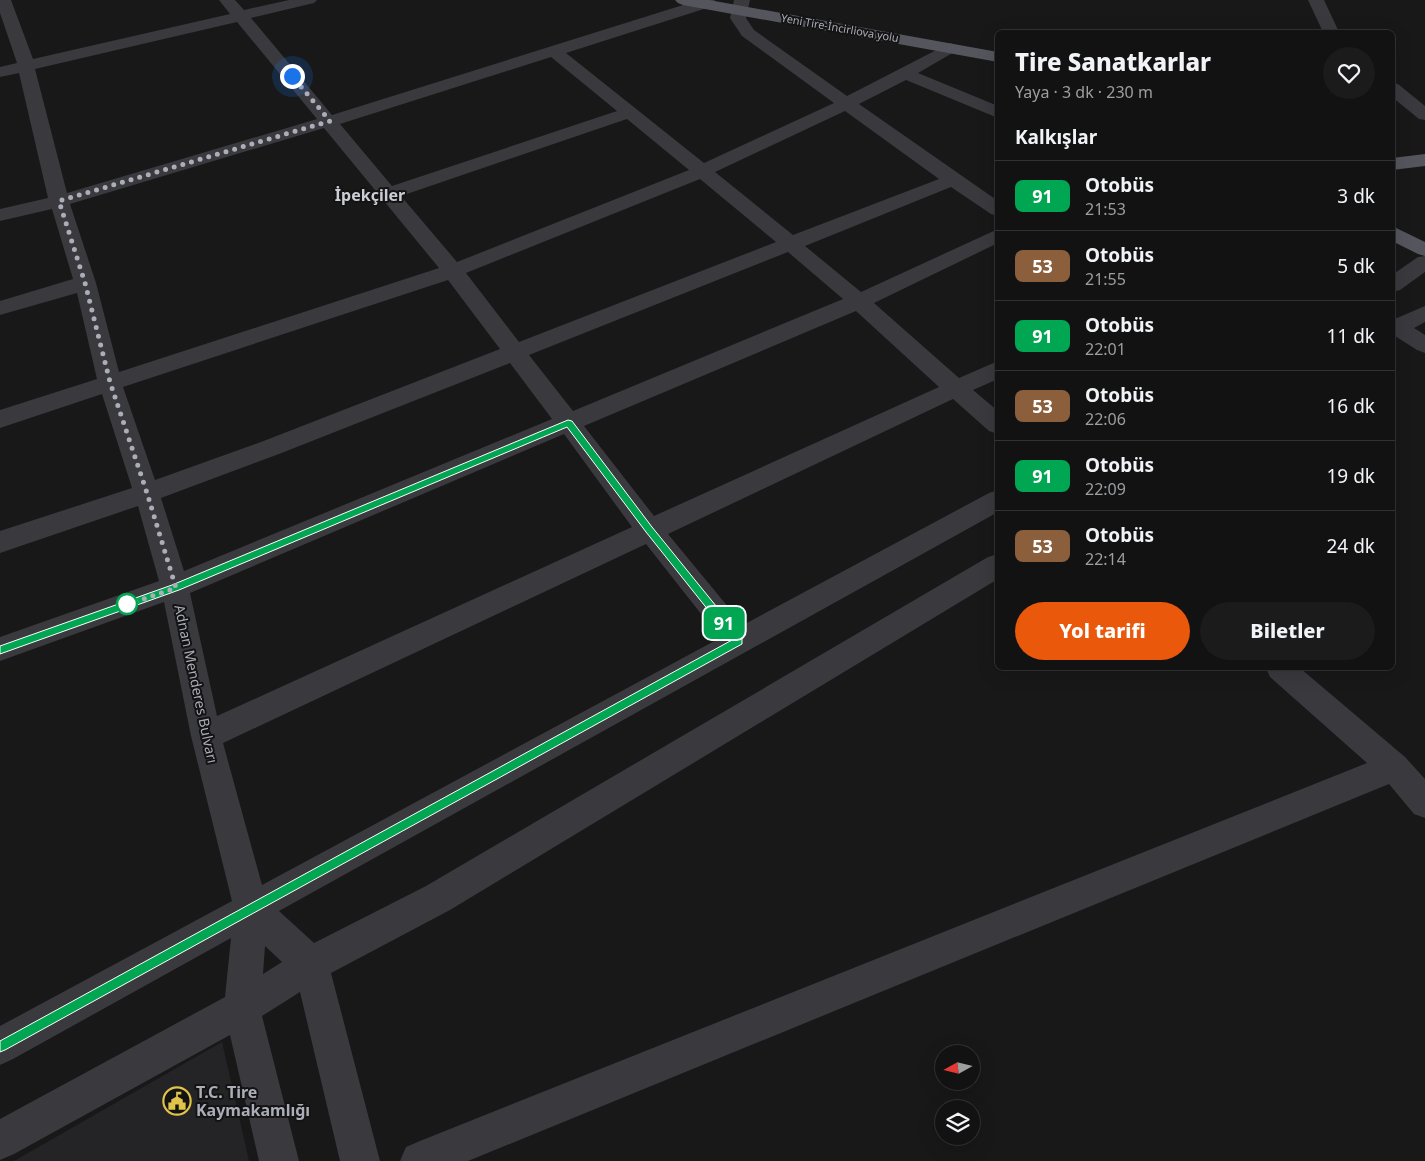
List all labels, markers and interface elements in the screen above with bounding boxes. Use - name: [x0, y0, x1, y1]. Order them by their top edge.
- street label: Yeni Tire-İncirliova yolu: [780, 10, 900, 45]
- text: Tire Sanatkarlar: [1015, 45, 1211, 78]
- button: heart: [1323, 47, 1375, 99]
- your location: [280, 64, 305, 89]
- text: Yaya · 3 dk · 230 m: [1015, 81, 1153, 103]
- text: Kalkışlar: [1015, 124, 1097, 150]
- text: Otobüs: [1085, 172, 1154, 198]
- text: 3 dk: [1337, 183, 1375, 209]
- district label: İpekçiler: [335, 184, 405, 206]
- text: 91: [1032, 184, 1053, 208]
- text: 21:53: [1085, 198, 1126, 220]
- text: Otobüs: [1085, 242, 1154, 268]
- text: 5 dk: [1337, 253, 1375, 279]
- text: 53: [1032, 254, 1053, 278]
- text: 21:55: [1085, 268, 1126, 290]
- text: Otobüs: [1085, 312, 1154, 338]
- text: 11 dk: [1326, 323, 1375, 349]
- text: 91: [1032, 324, 1053, 348]
- text: 22:01: [1085, 338, 1126, 360]
- text: Otobüs: [1085, 382, 1154, 408]
- text: 16 dk: [1326, 393, 1375, 419]
- text: 53: [1032, 394, 1053, 418]
- text: 22:06: [1085, 408, 1126, 430]
- text: Otobüs: [1085, 452, 1154, 478]
- text: 19 dk: [1326, 463, 1375, 489]
- text: 91: [1032, 464, 1053, 488]
- text: 22:09: [1085, 478, 1126, 500]
- text: Otobüs: [1085, 522, 1154, 548]
- text: 24 dk: [1326, 533, 1375, 559]
- text: 53: [1032, 534, 1053, 558]
- text: 22:14: [1085, 548, 1126, 570]
- unlabelled marker: [116, 593, 138, 615]
- button: Yol tarifi: [1015, 602, 1190, 660]
- button: Biletler: [1200, 602, 1375, 660]
- street label: Adnan Menderes Bulvarı: [170, 603, 223, 765]
- line badge: 91: [702, 607, 746, 639]
- text: 91: [714, 611, 734, 635]
- north arrow: [935, 1045, 980, 1090]
- map controls: [935, 1045, 980, 1145]
- place label: T.C. Tire Kaymakamlığı: [196, 1081, 310, 1121]
- public building icon: T.C. Tire Kaymakamlığı: [162, 1086, 192, 1116]
- button: layers: [935, 1100, 980, 1145]

